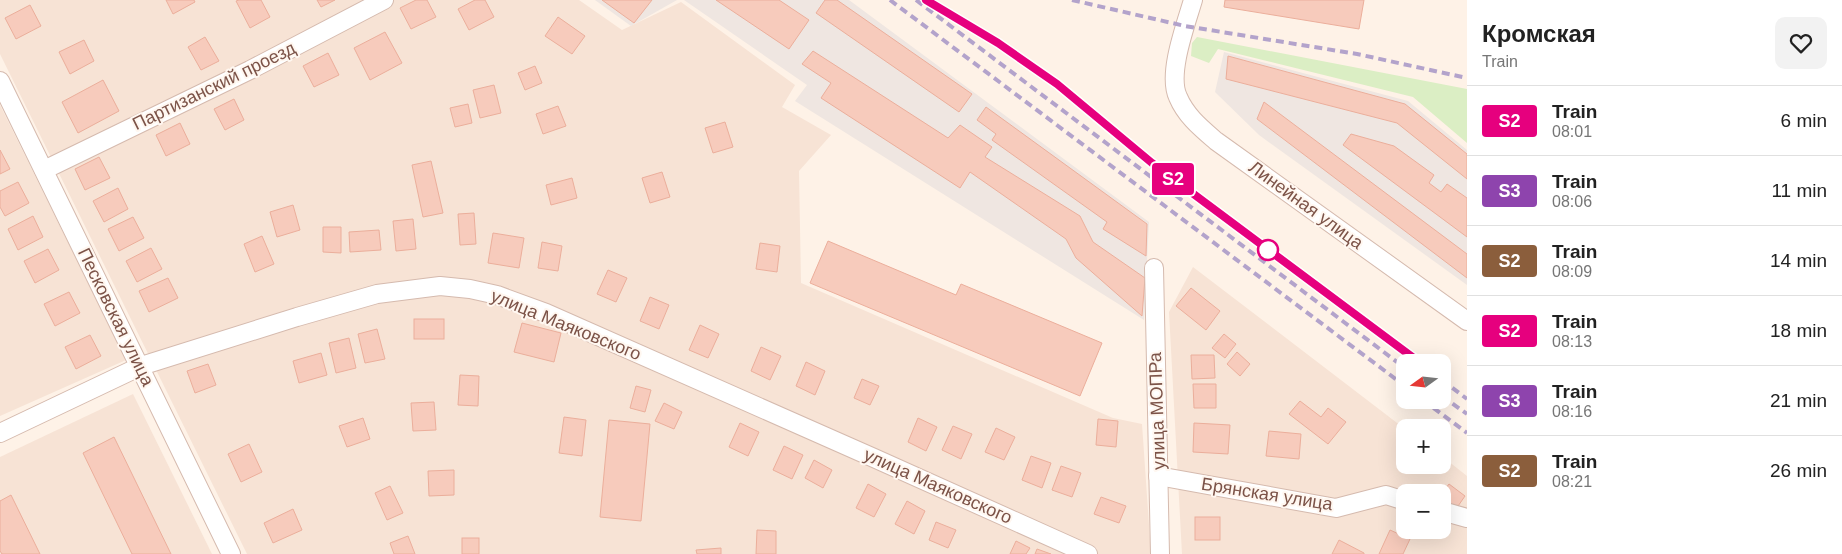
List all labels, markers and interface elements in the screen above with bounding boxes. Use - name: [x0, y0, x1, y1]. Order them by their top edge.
- button: heart: [1775, 17, 1827, 69]
- text: Кромская: [1482, 20, 1596, 47]
- street label: Партизанский проезд: [129, 38, 299, 134]
- text: Train: [1482, 53, 1518, 70]
- text: Train: [1552, 101, 1597, 122]
- text: 6 min: [1781, 110, 1827, 131]
- text: S2: [1498, 111, 1521, 131]
- text: 08:01: [1552, 123, 1592, 140]
- street label: Линейная улица: [1245, 157, 1368, 254]
- line badge: S2: [1150, 163, 1196, 195]
- text: S2: [1162, 169, 1184, 189]
- text: Train: [1552, 171, 1597, 192]
- text: 11 min: [1771, 180, 1827, 201]
- text: S3: [1498, 181, 1521, 201]
- text: 08:06: [1552, 193, 1592, 210]
- unlabelled marker: [1257, 239, 1279, 261]
- text: Train: [1552, 241, 1597, 262]
- street label: Песковская улица: [74, 245, 158, 390]
- text: 14 min: [1770, 250, 1827, 271]
- text: S2: [1498, 251, 1521, 271]
- text: 08:09: [1552, 263, 1592, 280]
- street label: улица Маяковского: [488, 286, 644, 364]
- text: Train: [1552, 311, 1597, 332]
- text: 18 min: [1770, 320, 1827, 341]
- text: S2: [1498, 321, 1521, 341]
- text: 08:13: [1552, 333, 1592, 350]
- street label: улица МОПРа: [1145, 351, 1169, 470]
- north arrow: [1396, 354, 1451, 409]
- map controls: [1396, 354, 1451, 539]
- text: Train: [1552, 381, 1597, 402]
- text: 21 min: [1770, 390, 1827, 411]
- text: S3: [1498, 391, 1521, 411]
- text: 08:16: [1552, 403, 1592, 420]
- button: +: [1396, 419, 1451, 474]
- street label: улица Маяковского: [861, 444, 1015, 528]
- text: Train: [1552, 451, 1597, 472]
- text: 26 min: [1770, 460, 1827, 481]
- text: S2: [1498, 461, 1521, 481]
- text: 08:21: [1552, 473, 1592, 490]
- street label: Брянская улица: [1200, 474, 1335, 514]
- button: −: [1396, 484, 1451, 539]

